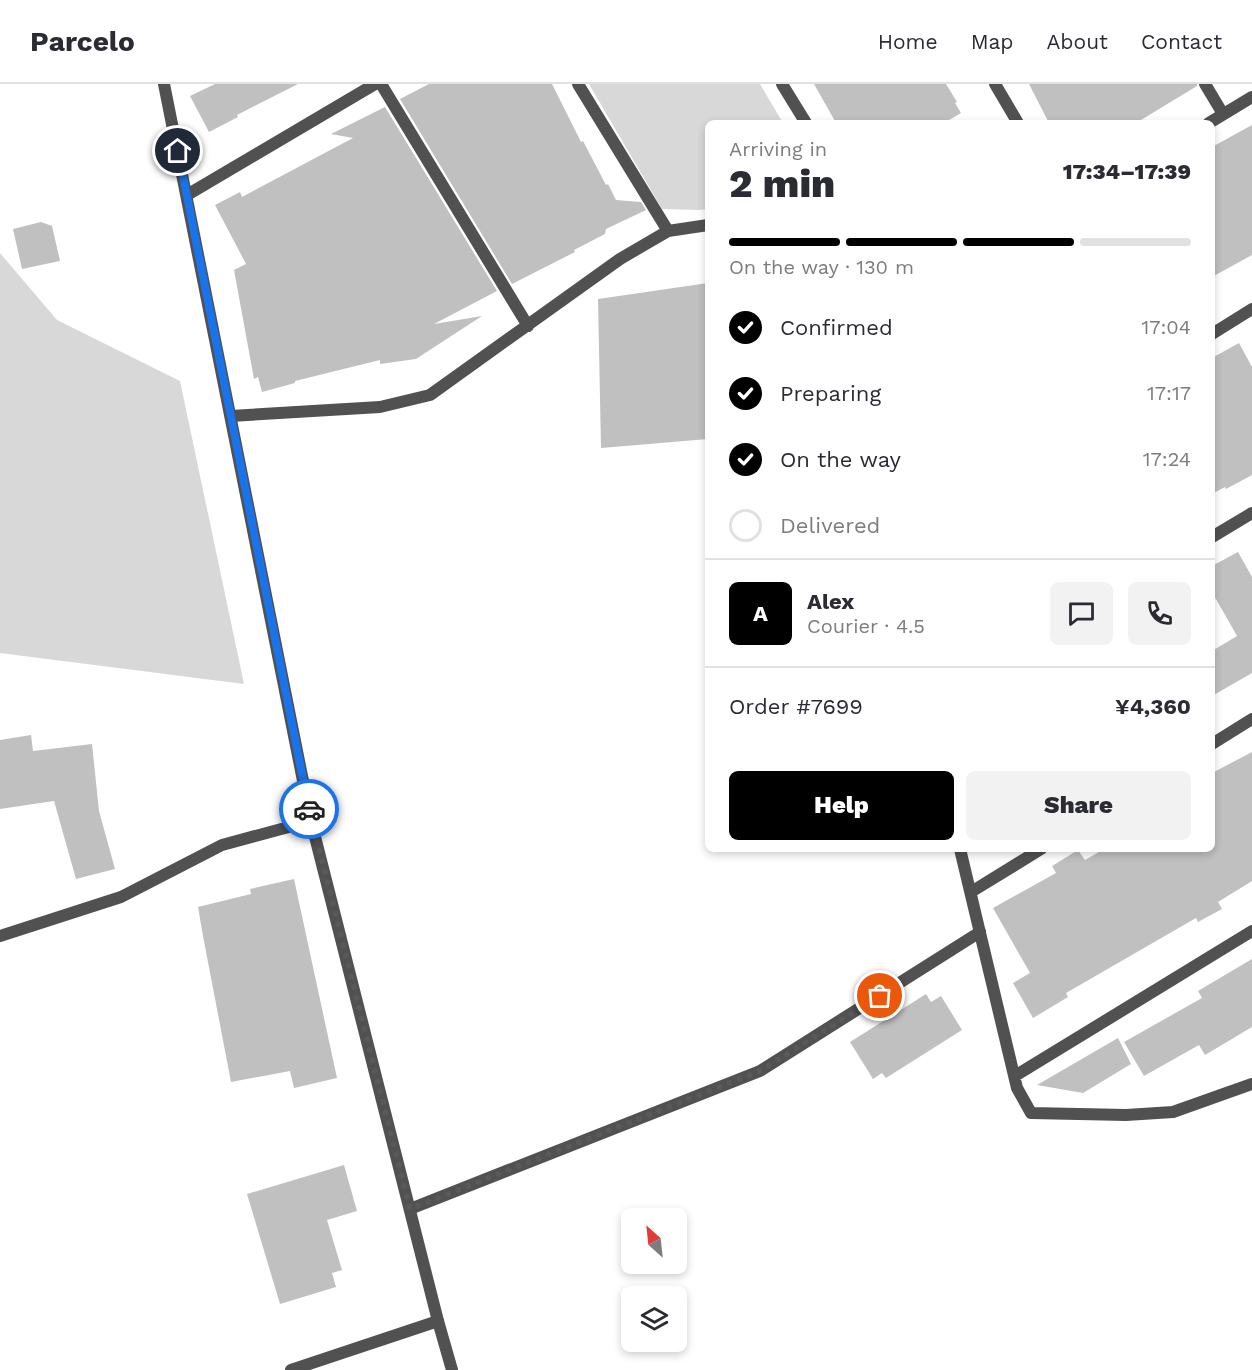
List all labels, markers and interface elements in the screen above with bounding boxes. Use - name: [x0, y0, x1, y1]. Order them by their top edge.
- text: Parcelo: [30, 25, 135, 58]
- text: Home: [878, 29, 938, 54]
- text: Map: [971, 29, 1014, 54]
- text: About: [1047, 29, 1108, 54]
- text: Contact: [1141, 29, 1222, 54]
- pin: [152, 125, 203, 176]
- icon: home: [161, 134, 194, 167]
- text: Arriving in: [729, 137, 827, 161]
- text: 17:34–17:39: [1063, 159, 1191, 184]
- text: 2 min: [729, 161, 835, 206]
- text: On the way · 130 m: [729, 255, 914, 279]
- icon: check: [729, 311, 762, 344]
- text: Confirmed: [780, 315, 893, 340]
- text: 17:04: [1141, 315, 1191, 339]
- icon: check: [729, 377, 762, 410]
- text: Preparing: [780, 381, 881, 406]
- text: 17:17: [1147, 381, 1191, 405]
- icon: check: [729, 443, 762, 476]
- text: On the way: [780, 447, 901, 472]
- text: 17:24: [1143, 447, 1191, 471]
- text: Delivered: [780, 513, 880, 538]
- button: chat: [1050, 582, 1113, 645]
- button: phone: [1128, 582, 1191, 645]
- text: Alex: [807, 589, 854, 614]
- text: A: [753, 601, 768, 626]
- text: Courier · 4.5: [807, 614, 925, 638]
- text: Order #7699: [729, 694, 863, 719]
- text: ¥4,360: [1115, 694, 1191, 719]
- button: Help: [729, 771, 954, 840]
- button: Share: [966, 771, 1191, 840]
- courier: [279, 779, 339, 839]
- icon: car: [293, 793, 326, 826]
- pin: [854, 970, 905, 1021]
- icon: bag: [863, 979, 896, 1012]
- north arrow: [621, 1208, 687, 1274]
- map controls: [621, 1208, 687, 1352]
- button: layers: [621, 1286, 687, 1352]

